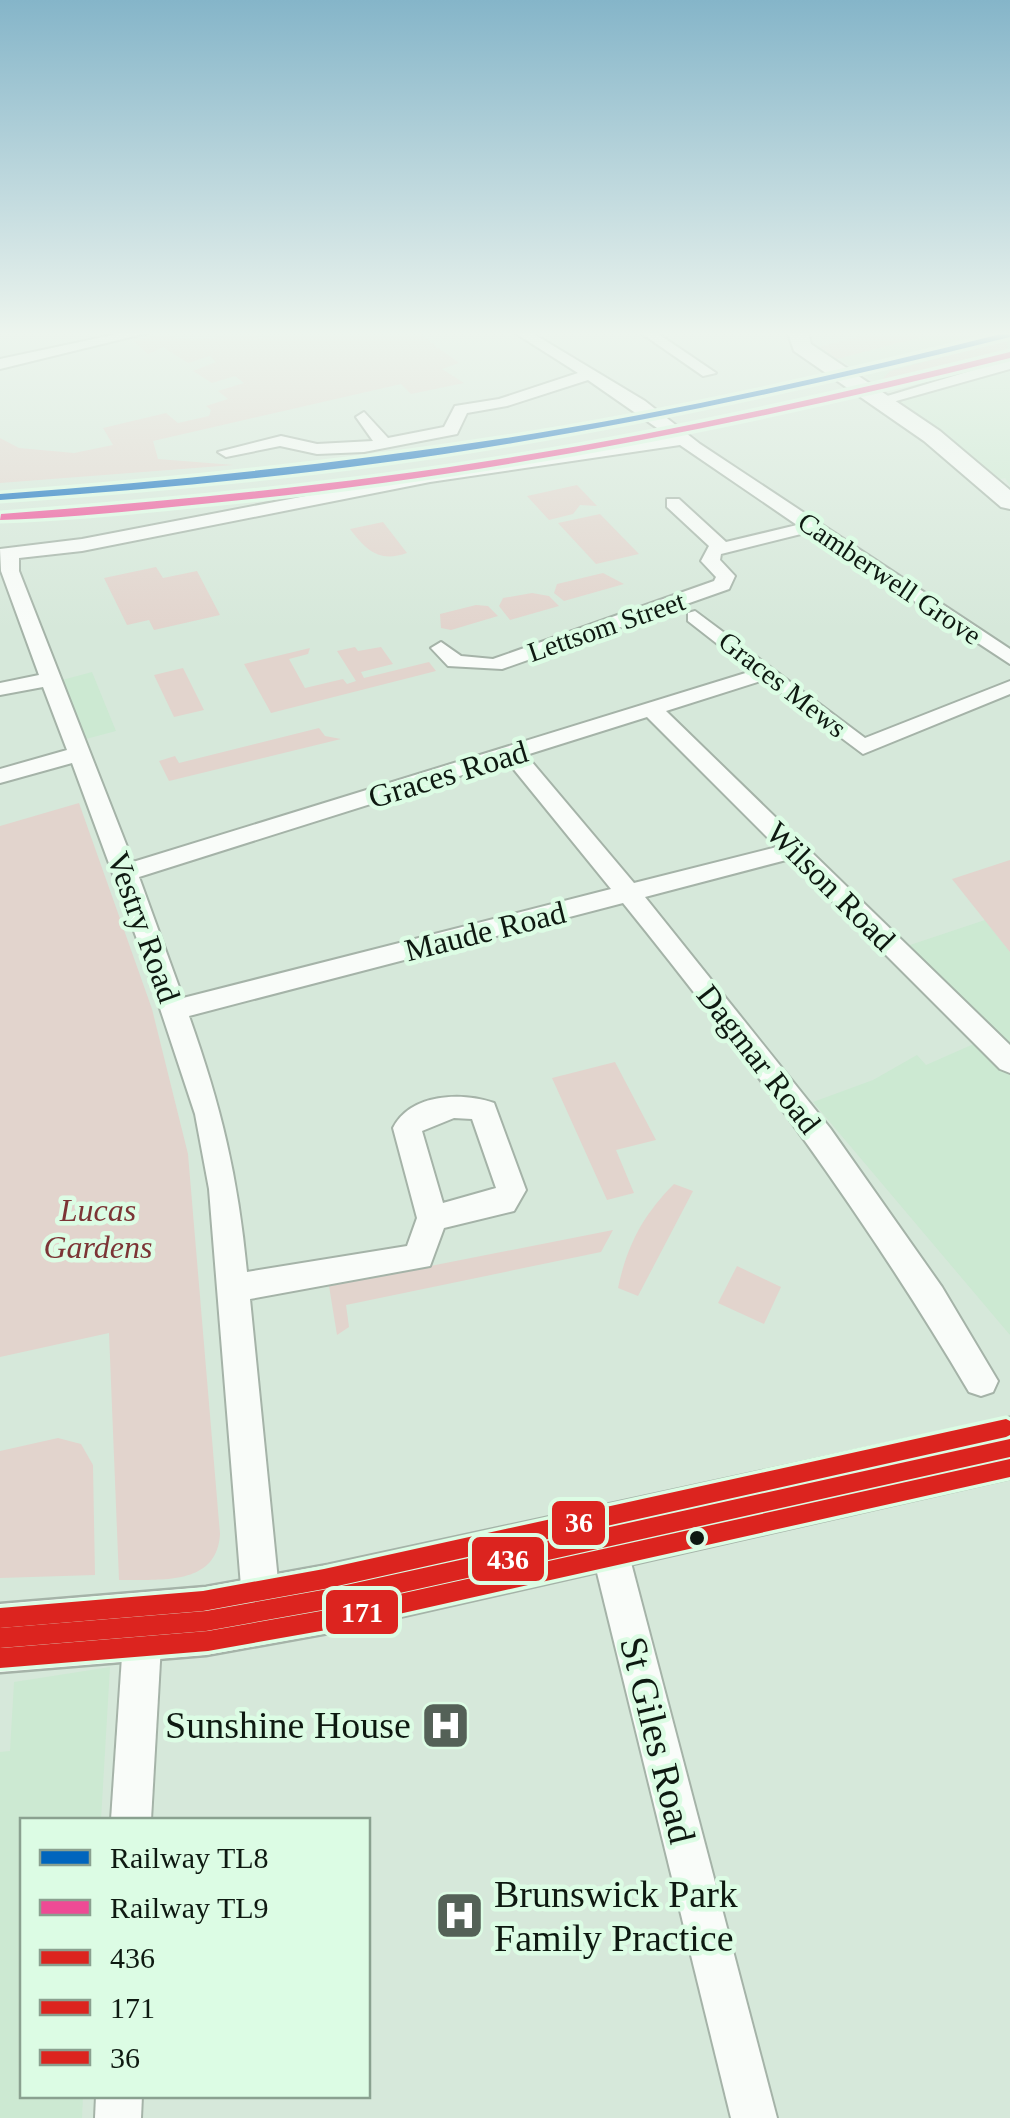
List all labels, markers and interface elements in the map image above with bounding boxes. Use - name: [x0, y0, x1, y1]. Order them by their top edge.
- street label: Camberwell Grove: [792, 506, 987, 651]
- street label: Lettsom Street: [524, 585, 689, 668]
- street label: Graces Mews: [713, 625, 853, 744]
- street label: Graces Road: [364, 733, 532, 815]
- street label: Wilson Road: [759, 814, 903, 958]
- street label: Vestry Road: [100, 847, 188, 1007]
- street label: Maude Road: [401, 894, 569, 968]
- street label: Dagmar Road: [690, 978, 828, 1140]
- park label: Lucas Gardens: [43, 1192, 153, 1265]
- line badge: 36: [550, 1499, 607, 1547]
- text: 36: [565, 1507, 593, 1538]
- unlabelled marker: [687, 1528, 707, 1548]
- line badge: 436: [470, 1535, 546, 1583]
- text: 436: [487, 1544, 529, 1575]
- line badge: 171: [324, 1588, 400, 1636]
- text: 171: [341, 1597, 383, 1628]
- street label: St Giles Road: [612, 1632, 704, 1848]
- hospital icon: Sunshine House: [420, 1699, 472, 1751]
- place label: Sunshine House: [165, 1704, 411, 1746]
- legend: [20, 1818, 370, 2098]
- text: Railway TL8: [110, 1841, 269, 1874]
- place label: Brunswick Park Family Practice: [494, 1873, 738, 1959]
- hospital icon: Brunswick Park Family Practice: [433, 1890, 485, 1942]
- text: Railway TL9: [110, 1891, 269, 1924]
- text: 436: [110, 1941, 155, 1974]
- text: 171: [110, 1991, 155, 2024]
- text: 36: [110, 2041, 140, 2074]

